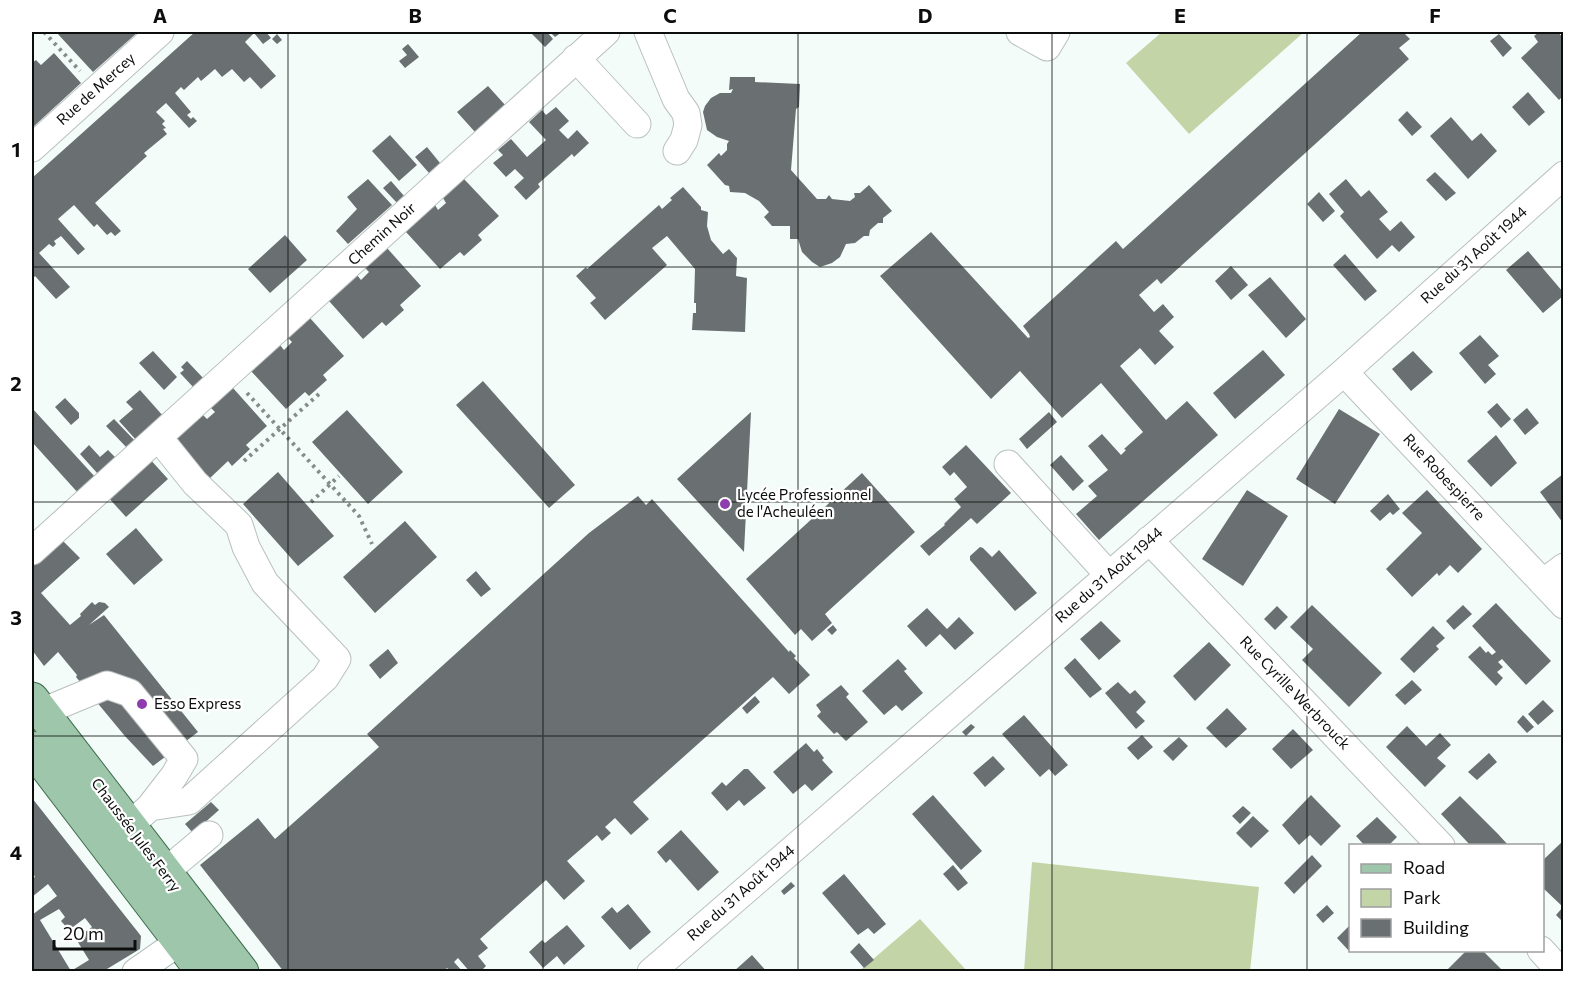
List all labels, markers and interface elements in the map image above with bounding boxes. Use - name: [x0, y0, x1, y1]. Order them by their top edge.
- text: A: [153, 3, 167, 27]
- text: B: [408, 3, 422, 27]
- text: C: [663, 3, 677, 27]
- text: D: [918, 3, 932, 27]
- text: E: [1174, 3, 1186, 27]
- text: F: [1429, 3, 1441, 27]
- street label: Rue de Mercey: [52, 48, 138, 128]
- text: 1: [11, 137, 21, 161]
- street label: Chemin Noir: [344, 198, 419, 268]
- street label: Rue du 31 Août 1944: [1416, 202, 1530, 307]
- text: 2: [10, 371, 22, 395]
- street label: Rue Robespierre: [1400, 429, 1489, 523]
- place label: Lycée Professionnel de l'Acheuléen: [737, 485, 872, 520]
- marker: Lycée Professionnel de l'Acheuléen: [718, 497, 732, 511]
- street label: Rue du 31 Août 1944: [1051, 523, 1166, 626]
- text: 3: [10, 605, 22, 629]
- street label: Rue Cyrille Werbrouck: [1237, 632, 1355, 753]
- place label: Esso Express: [154, 694, 242, 712]
- marker: Esso Express: [135, 697, 149, 711]
- street label: Chaussée Jules Ferry: [88, 774, 186, 895]
- text: 4: [10, 840, 22, 864]
- street label: Rue du 31 Août 1944: [683, 841, 798, 944]
- legend: [1349, 844, 1544, 952]
- text: Road: [1403, 856, 1445, 878]
- text: Park: [1403, 886, 1441, 908]
- scale bar: [54, 913, 135, 951]
- text: Building: [1403, 916, 1469, 938]
- text: 20 m: [63, 922, 104, 944]

